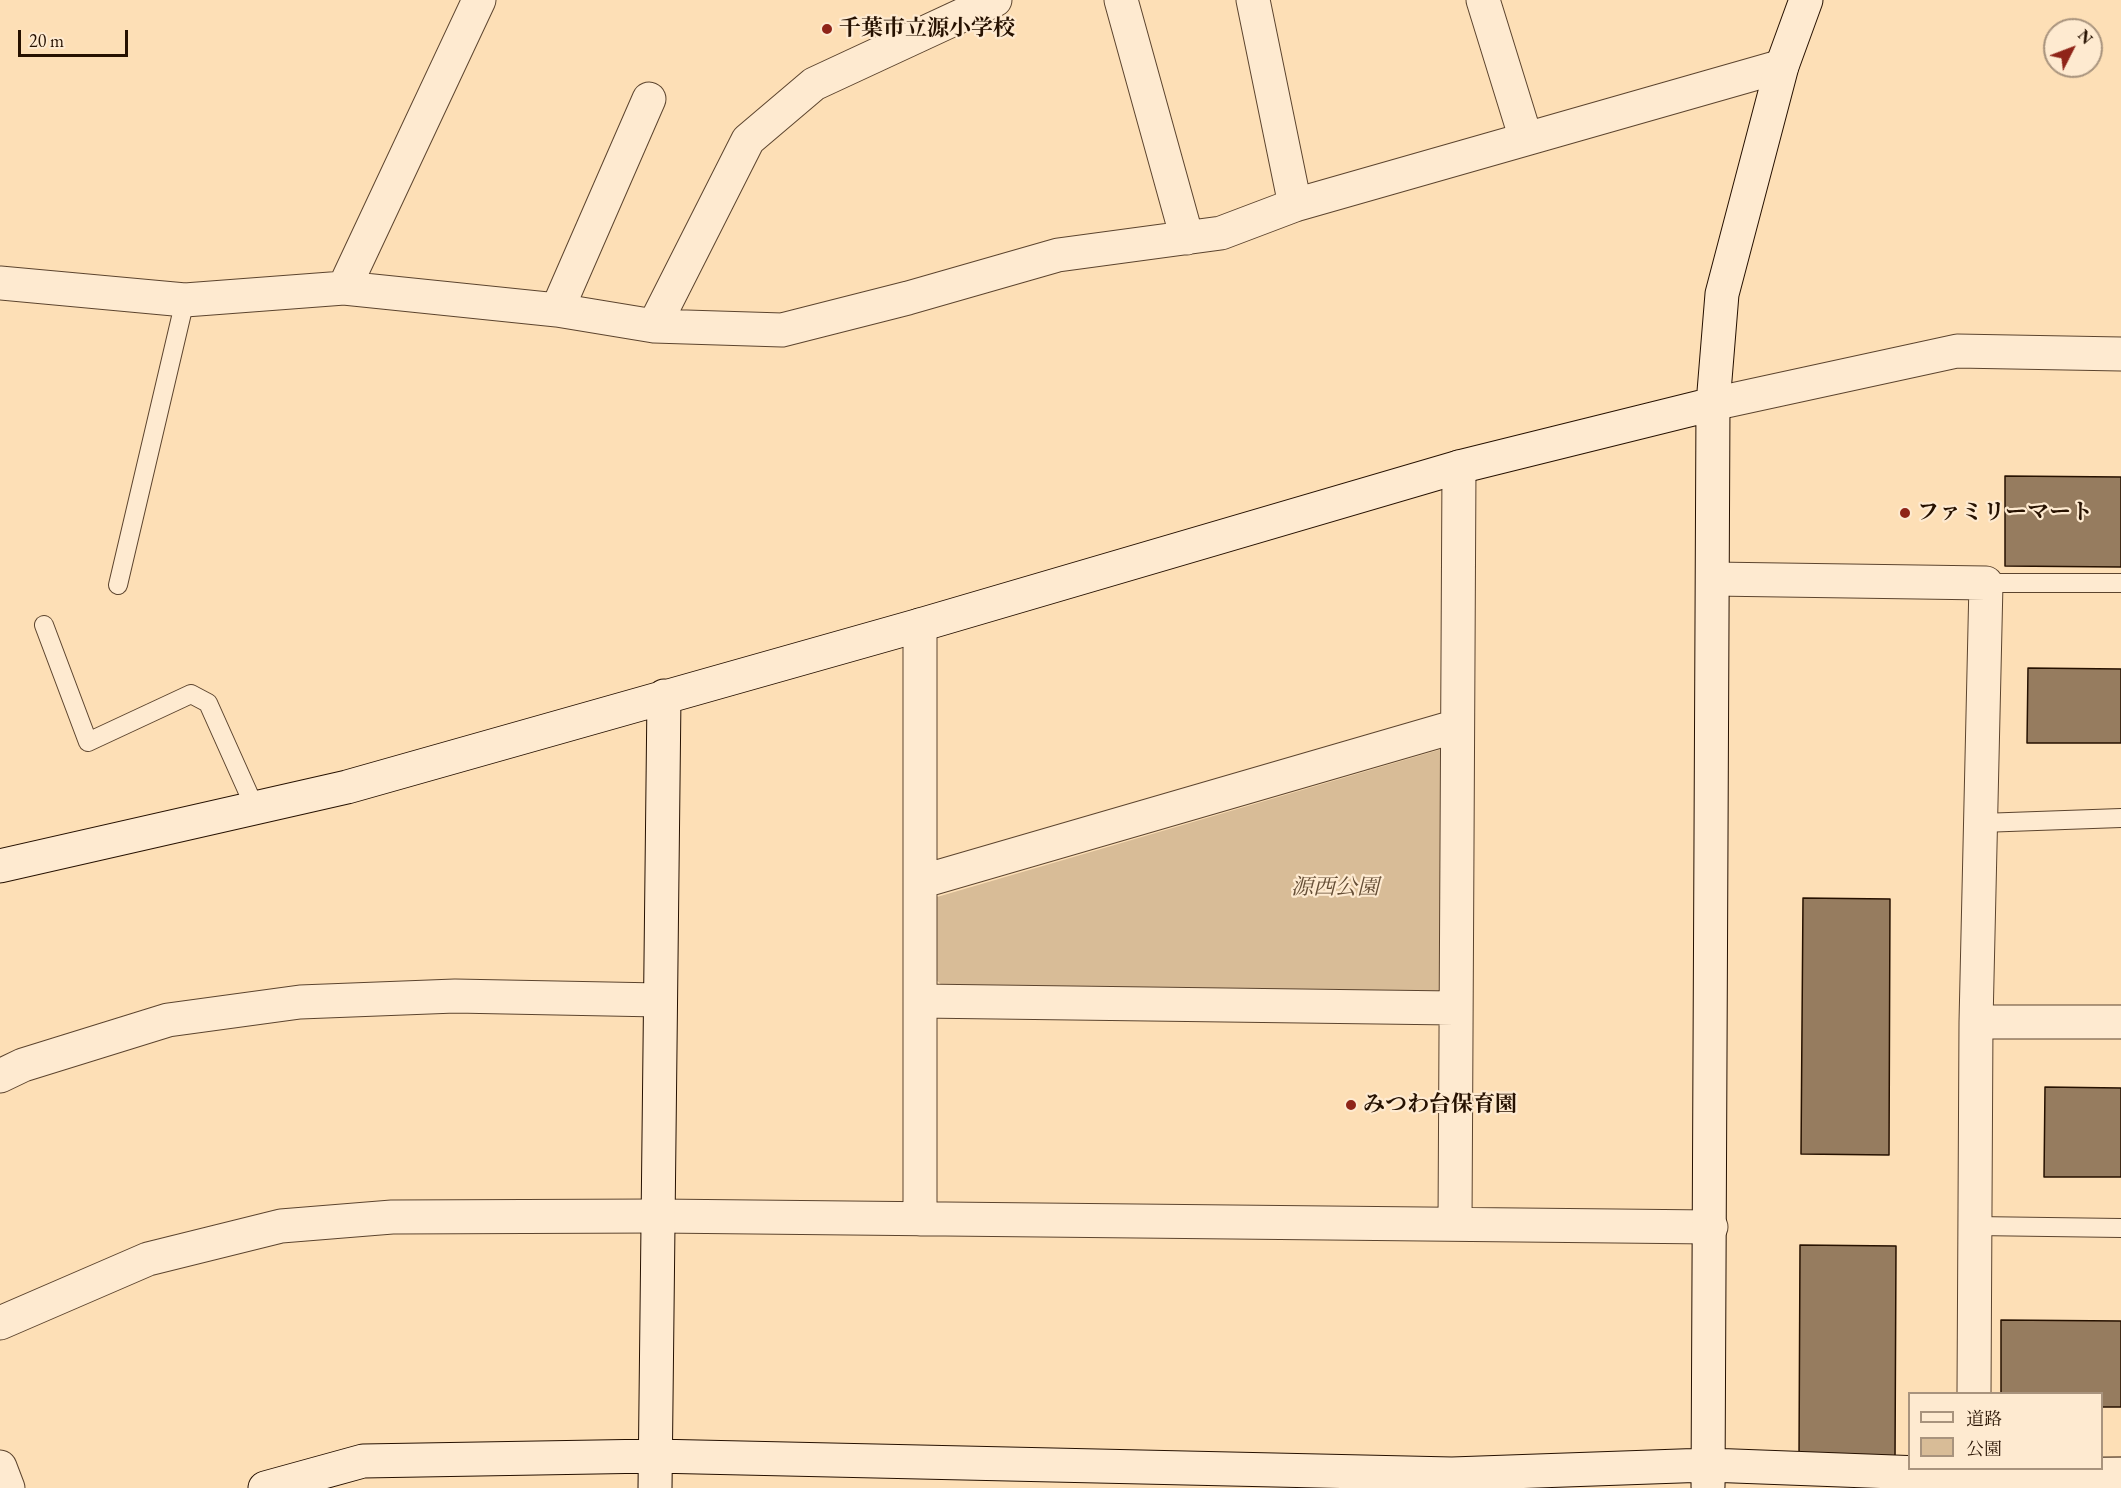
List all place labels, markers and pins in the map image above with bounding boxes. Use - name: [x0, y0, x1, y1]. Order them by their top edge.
- place label: 千葉市立源小学校: [839, 16, 1015, 42]
- marker: 千葉市立源小学校: [820, 22, 834, 36]
- place label: ファミリーマート: [1917, 500, 2093, 526]
- marker: ファミリーマート: [1898, 506, 1912, 520]
- place label: みつわ台保育園: [1363, 1092, 1517, 1118]
- marker: みつわ台保育園: [1344, 1098, 1358, 1112]

